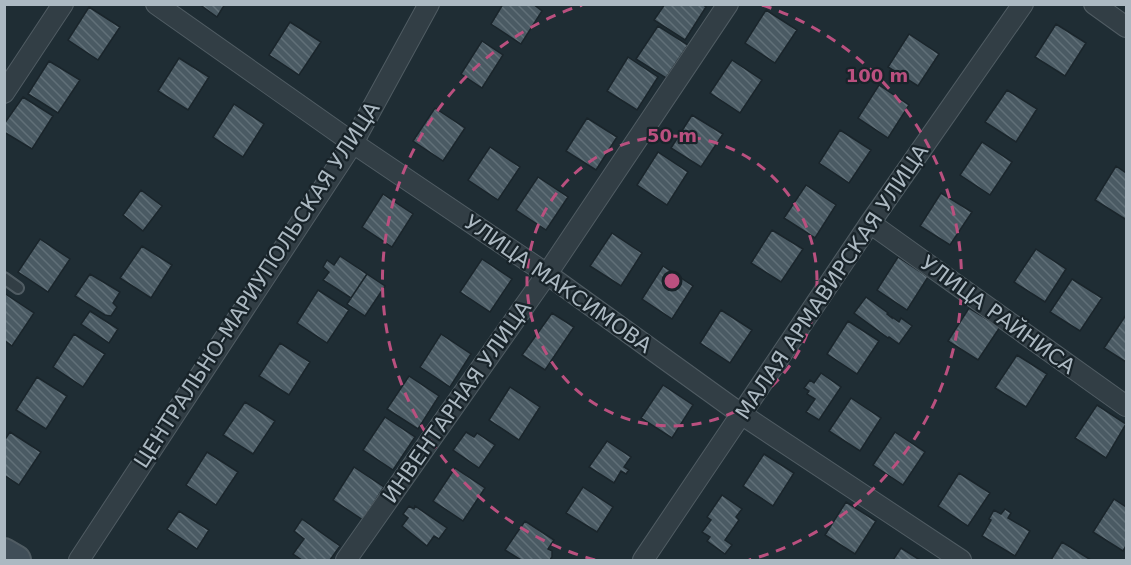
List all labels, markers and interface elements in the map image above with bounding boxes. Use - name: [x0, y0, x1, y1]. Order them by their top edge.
- text: 100 m: [846, 65, 908, 86]
- street label: ЦЕНТРАЛЬНО-МАРИУПОЛЬСКАЯ УЛИЦА: [129, 97, 385, 473]
- text: 50 m: [647, 125, 697, 146]
- street label: МАЛАЯ АРМАВИРСКАЯ УЛИЦА: [731, 139, 934, 424]
- street label: УЛИЦА МАКСИМОВА: [460, 210, 657, 358]
- street label: УЛИЦА РАЙНИСА: [916, 250, 1081, 379]
- centre of rings: [662, 271, 682, 291]
- street label: ИНВЕНТАРНАЯ УЛИЦА: [378, 296, 536, 508]

